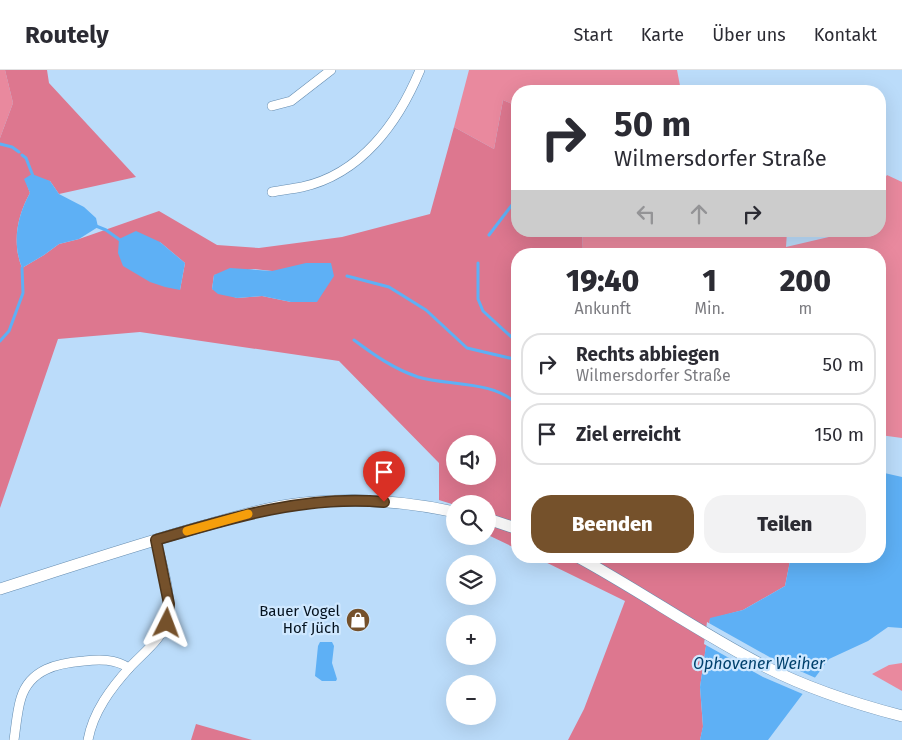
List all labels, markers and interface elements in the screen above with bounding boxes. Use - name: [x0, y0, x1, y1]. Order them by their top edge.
- text: Routely: [25, 21, 109, 49]
- text: Start: [573, 24, 613, 46]
- text: Karte: [641, 24, 684, 46]
- text: Über uns: [712, 24, 786, 46]
- text: Kontakt: [814, 24, 877, 46]
- text: 50 m: [614, 103, 691, 145]
- icon: right: [531, 105, 596, 170]
- text: Wilmersdorfer Straße: [614, 145, 827, 172]
- icon: left: [632, 200, 660, 228]
- icon: ahead: [685, 200, 713, 228]
- icon: right: [738, 200, 766, 228]
- text: 19:40: [566, 263, 639, 299]
- text: 1: [702, 263, 717, 299]
- text: 200: [780, 263, 831, 299]
- text: Ankunft: [575, 299, 631, 318]
- text: Min.: [694, 299, 725, 318]
- text: m: [798, 299, 812, 318]
- text: Rechts abbiegen: [576, 343, 719, 366]
- icon: right: [533, 350, 561, 378]
- text: 50 m: [823, 353, 864, 376]
- text: Wilmersdorfer Straße: [576, 366, 731, 385]
- icon: arrive: [533, 420, 561, 448]
- text: Ziel erreicht: [576, 423, 681, 446]
- text: 150 m: [814, 423, 864, 446]
- map controls: [446, 435, 496, 725]
- button: sound: [446, 435, 496, 485]
- pin: [363, 451, 405, 502]
- icon: arrive: [370, 458, 398, 486]
- button: search: [446, 495, 496, 545]
- button: Beenden: [531, 495, 694, 553]
- button: Teilen: [704, 495, 866, 553]
- button: layers: [446, 555, 496, 605]
- position arrow: [140, 596, 192, 648]
- place label: Bauer Vogel Hof Jüch: [259, 602, 341, 637]
- shop icon: Bauer Vogel Hof Jüch: [345, 607, 371, 633]
- button: +: [446, 615, 496, 665]
- water label: Ophovener Weiher: [693, 654, 826, 673]
- button: −: [446, 675, 496, 725]

